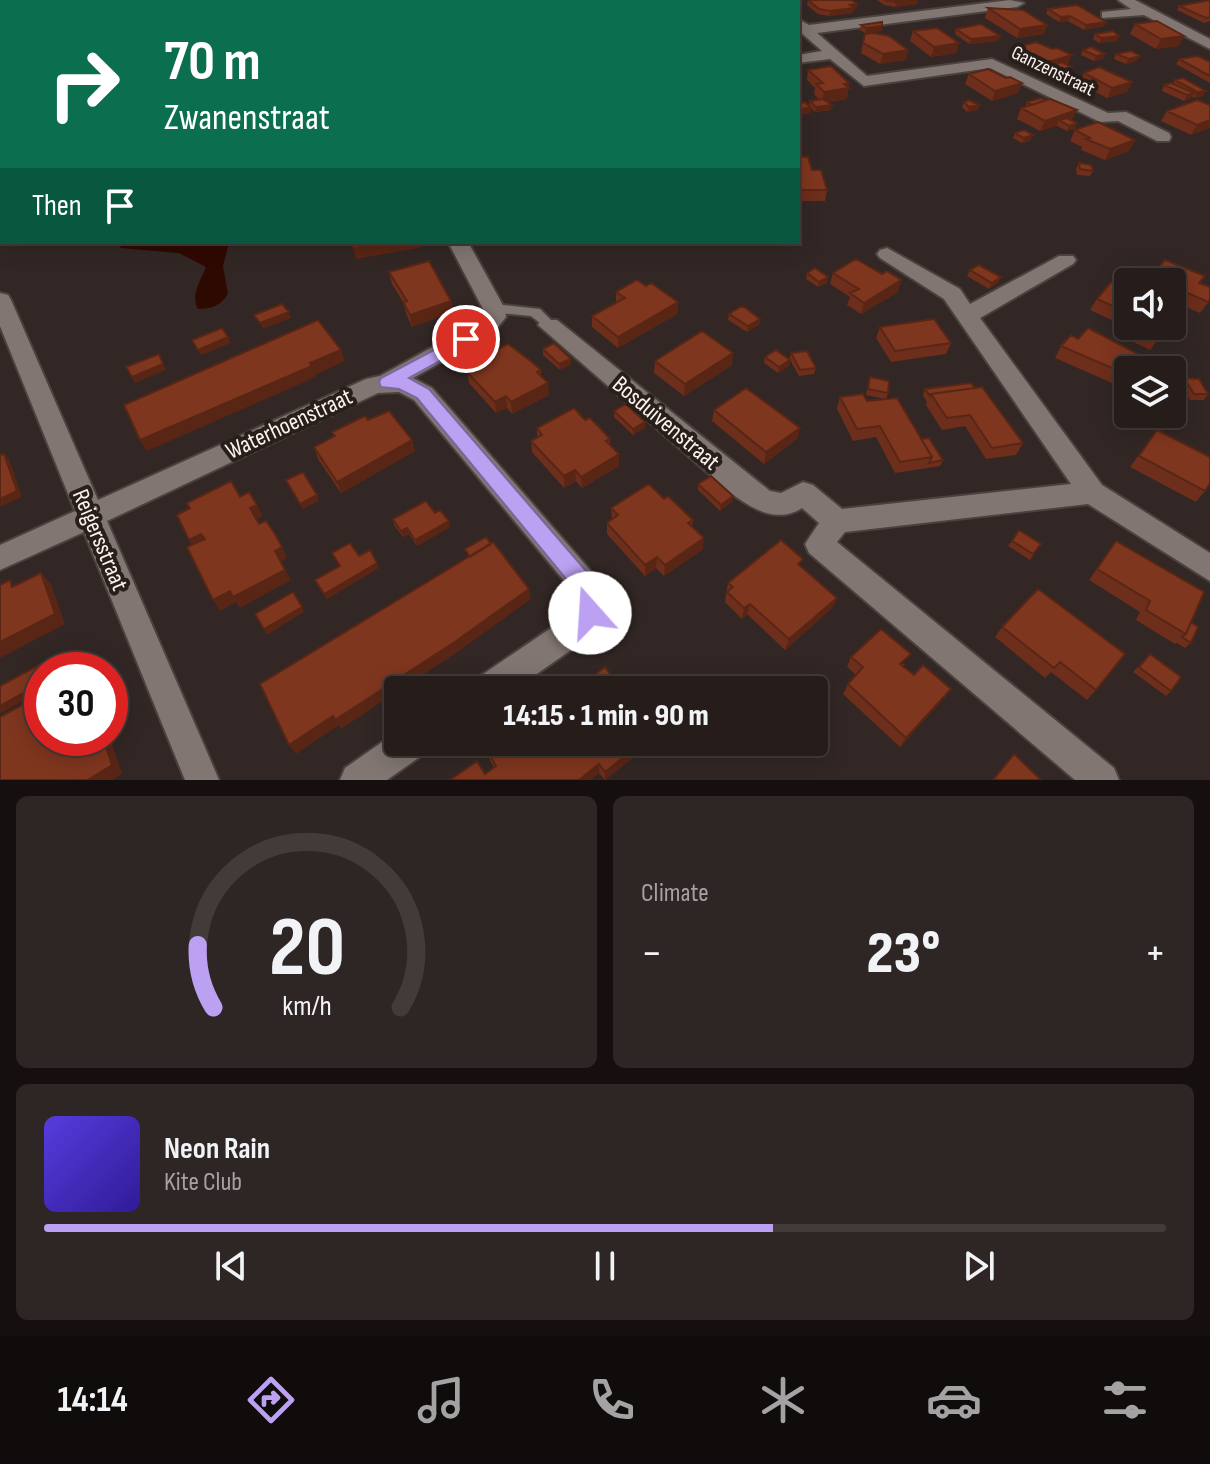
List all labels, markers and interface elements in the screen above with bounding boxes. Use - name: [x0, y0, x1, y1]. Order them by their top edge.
- text: 70 m: [164, 29, 261, 96]
- icon: right: [32, 32, 136, 136]
- street label: Ganzenstraat: [1007, 41, 1099, 101]
- text: Zwanenstraat: [164, 97, 330, 140]
- icon: arrive: [98, 184, 142, 228]
- text: Then: [32, 188, 82, 224]
- map controls: [1114, 268, 1186, 428]
- button: sound: [1114, 268, 1186, 340]
- pin: [432, 305, 500, 373]
- icon: arrive: [444, 317, 488, 361]
- button: layers: [1114, 356, 1186, 428]
- street label: Bosduivenstraat: [606, 370, 726, 476]
- street label: Waterhoenstraat: [221, 382, 357, 466]
- street label: Reigersstraat: [66, 485, 134, 595]
- position arrow: [548, 571, 632, 655]
- speed limit sign: 30: [24, 652, 128, 756]
- text: 14:15 · 1 min · 90 m: [503, 698, 709, 734]
- text: Climate: [641, 878, 709, 909]
- text: 20: [268, 899, 345, 999]
- text: 23°: [867, 918, 940, 990]
- text: −: [641, 927, 663, 980]
- text: +: [1144, 927, 1166, 980]
- text: km/h: [282, 989, 331, 1024]
- text: Neon Rain: [164, 1131, 270, 1167]
- text: Kite Club: [164, 1167, 242, 1198]
- icon: previous: [209, 1244, 253, 1288]
- icon: pause: [583, 1244, 627, 1288]
- icon: next: [957, 1244, 1001, 1288]
- icon: directions: [243, 1372, 299, 1428]
- icon: music: [413, 1372, 469, 1428]
- icon: phone: [584, 1372, 640, 1428]
- icon: climate: [755, 1372, 811, 1428]
- icon: car: [926, 1372, 982, 1428]
- icon: filters: [1097, 1372, 1153, 1428]
- text: 14:14: [57, 1379, 128, 1422]

